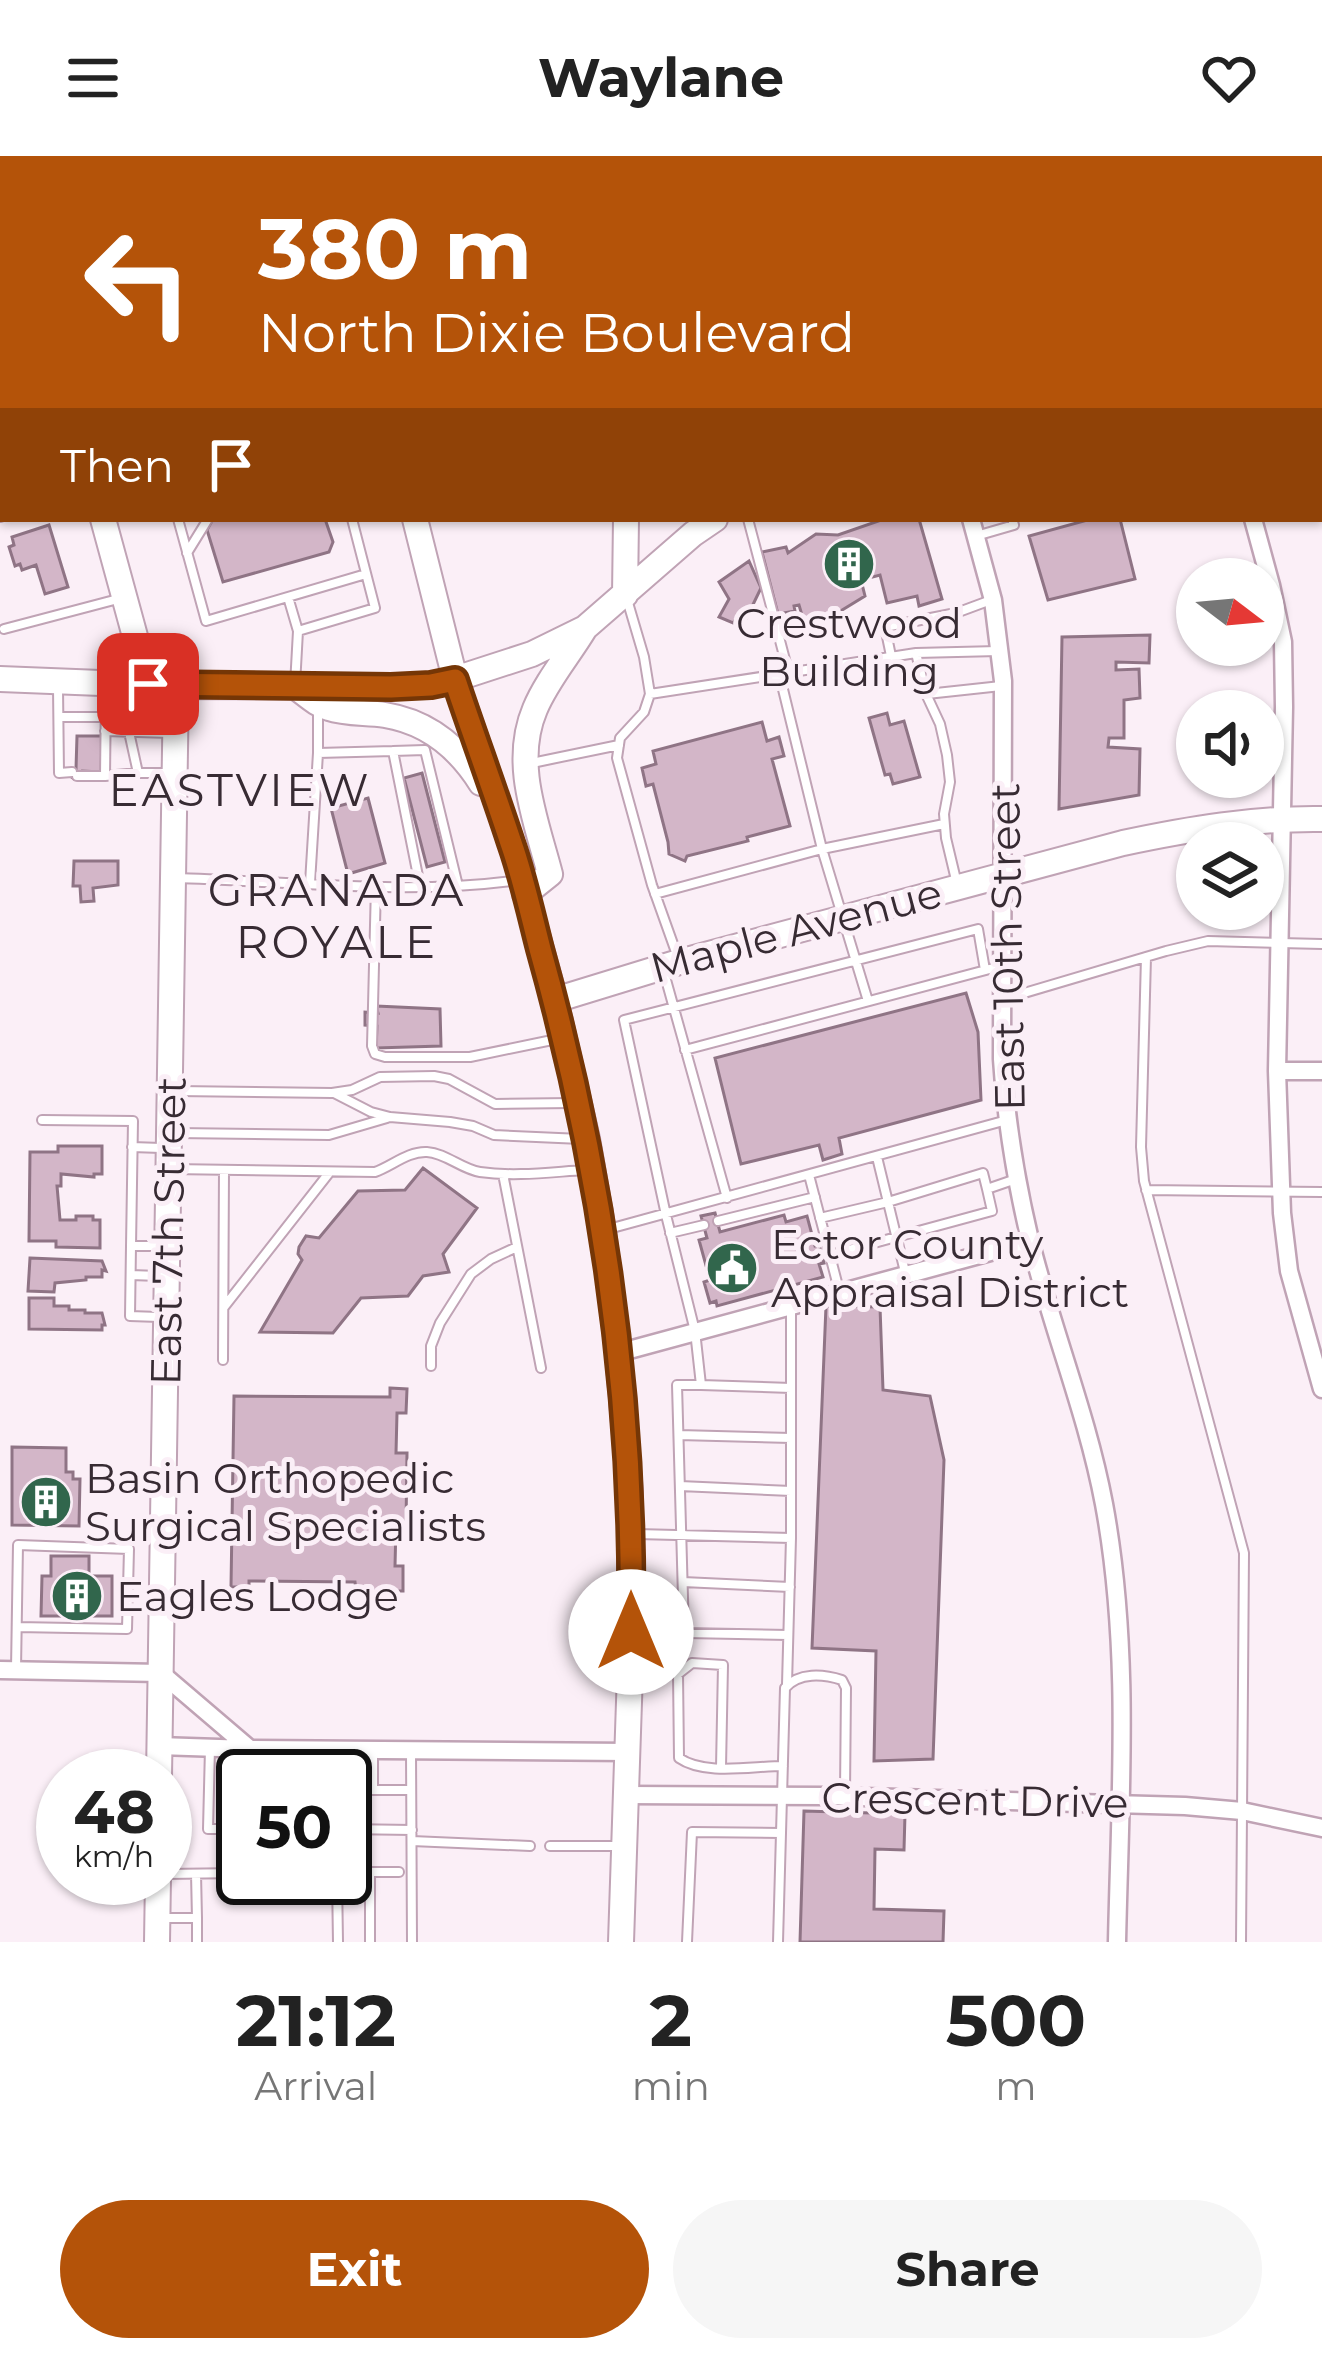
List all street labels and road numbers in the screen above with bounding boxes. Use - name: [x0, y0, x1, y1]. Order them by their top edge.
- street label: East 10th Street: [978, 783, 1036, 1111]
- street label: Maple Avenue: [645, 866, 947, 994]
- street label: East 7th Street: [139, 1076, 197, 1386]
- street label: Crescent Drive: [821, 1771, 1129, 1829]

